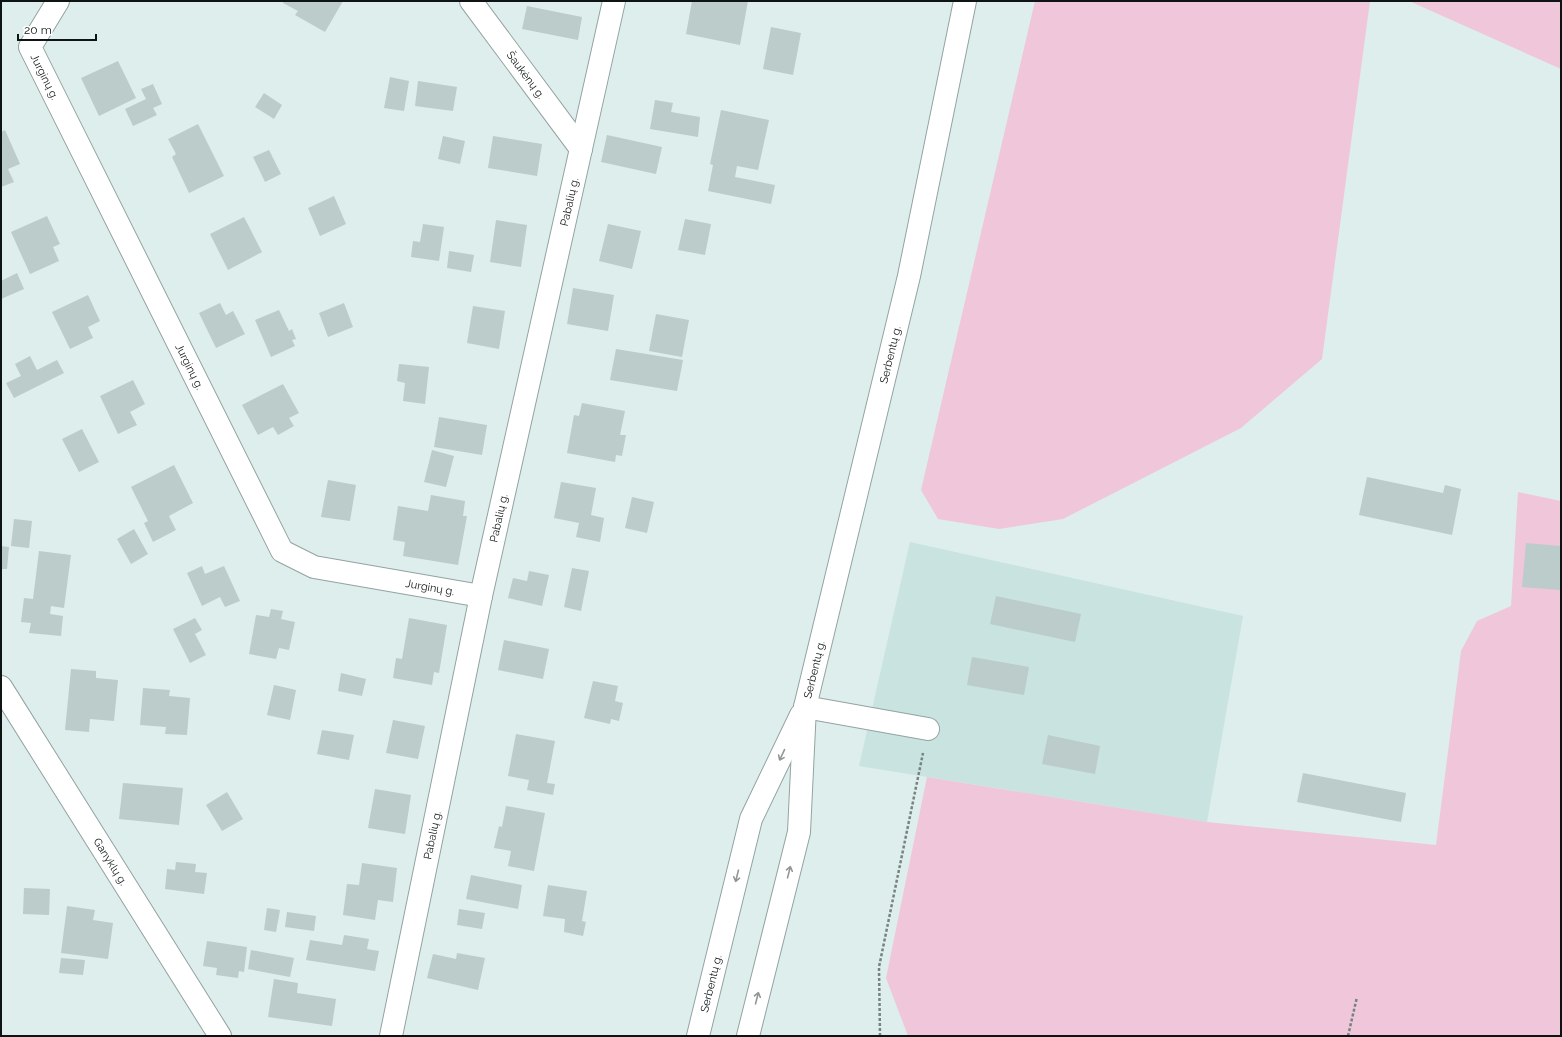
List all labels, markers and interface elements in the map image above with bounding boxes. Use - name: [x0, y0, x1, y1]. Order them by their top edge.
- scale bar: [18, 16, 96, 42]
- text: 20 m: [24, 23, 52, 37]
- street label: Šaukėnų g.: [504, 48, 547, 101]
- street label: Jurginų g.: [28, 52, 61, 102]
- street label: Pabalių g.: [558, 176, 581, 227]
- street label: Serbentų g.: [877, 325, 904, 385]
- street label: Jurginų g.: [172, 342, 206, 392]
- street label: Pabalių g.: [487, 493, 511, 544]
- street label: Jurginų g.: [405, 577, 456, 598]
- street label: Serbentų g.: [801, 640, 828, 700]
- one-way arrow: [778, 748, 785, 760]
- street label: Pabalių g.: [421, 810, 444, 861]
- street label: Ganyklų g.: [90, 836, 130, 888]
- one-way arrow: [785, 866, 793, 879]
- one-way arrow: [733, 869, 740, 882]
- street label: Serbentų g.: [698, 954, 725, 1014]
- one-way arrow: [754, 992, 762, 1005]

